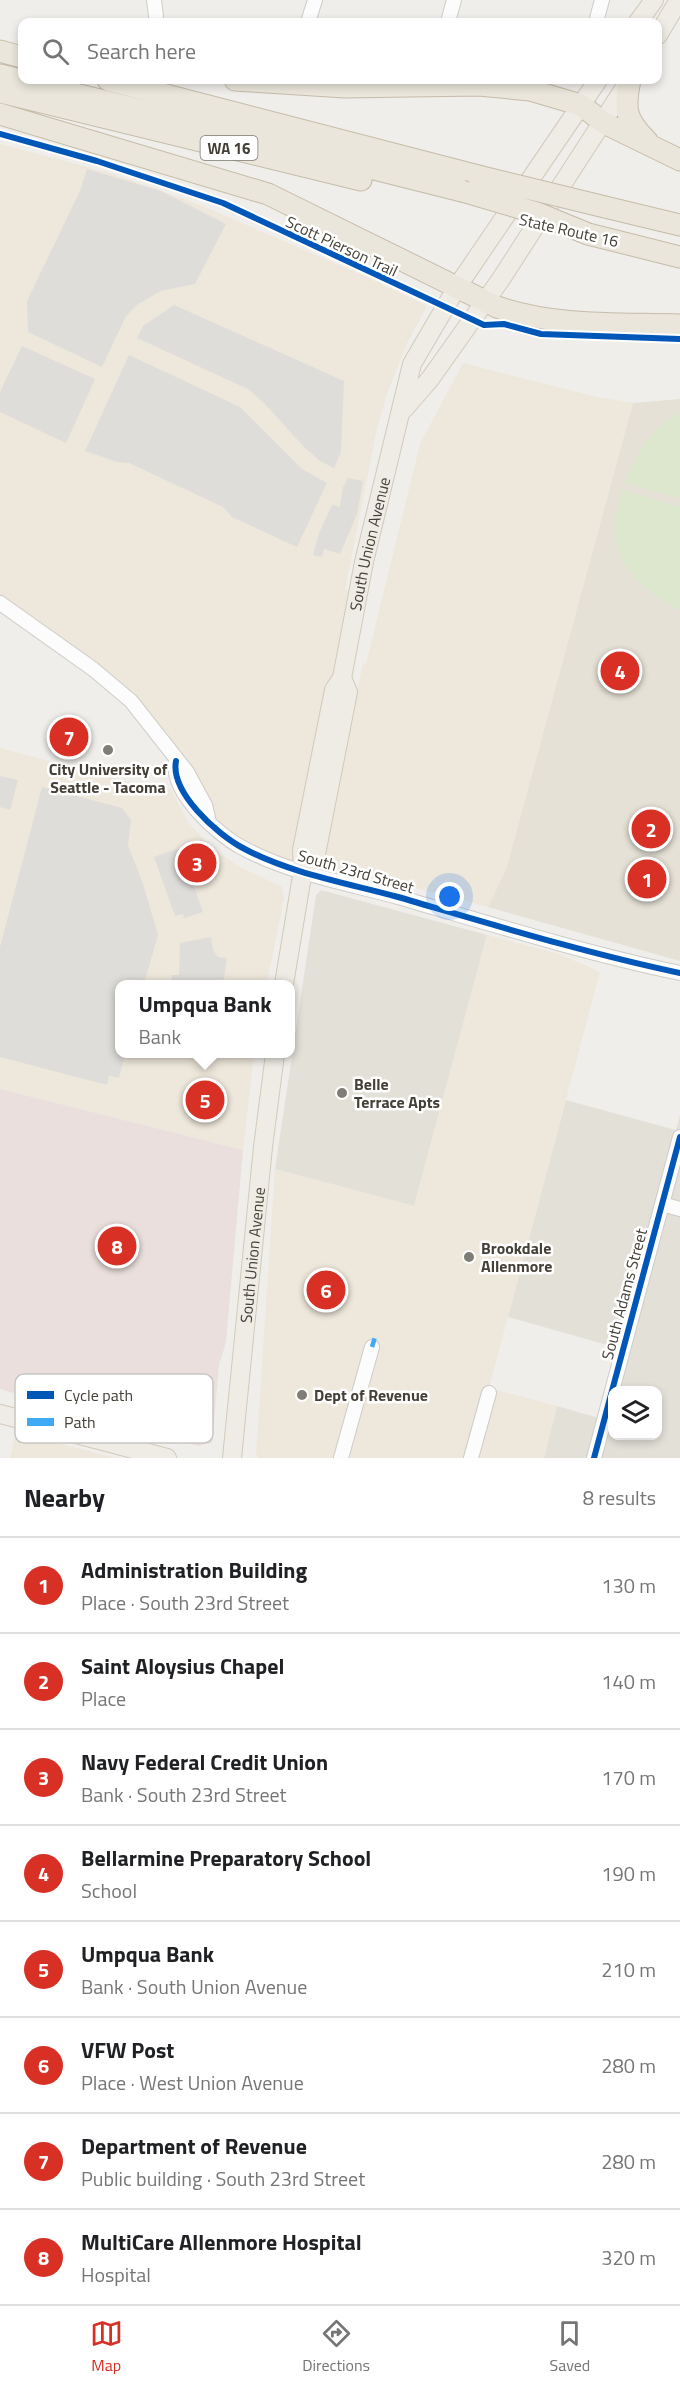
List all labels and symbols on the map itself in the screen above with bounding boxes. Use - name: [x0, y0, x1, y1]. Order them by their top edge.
- road number: WA 16: [200, 136, 258, 160]
- street label: State Route 16: [517, 207, 621, 253]
- street label: Scott Pierson Trail: [282, 210, 402, 282]
- street label: South Union Avenue: [343, 475, 396, 613]
- pin: 4: [600, 648, 640, 694]
- pin: 7: [50, 714, 88, 760]
- marker: City University of Seattle - Tacoma: [101, 743, 115, 757]
- place label: City University of Seattle - Tacoma: [49, 757, 168, 799]
- pin: 2: [632, 806, 670, 852]
- pin: 3: [178, 840, 216, 886]
- street label: South 23rd Street: [295, 843, 417, 899]
- pin: 1: [628, 856, 666, 902]
- your location: [435, 882, 464, 911]
- place label: Belle Terrace Apts: [354, 1072, 440, 1114]
- pin: 5: [186, 1078, 224, 1122]
- marker: Belle Terrace Apts: [335, 1086, 349, 1100]
- street label: South Union Avenue: [234, 1186, 271, 1324]
- pin: 8: [98, 1224, 136, 1268]
- street label: South Adams Street: [595, 1225, 653, 1362]
- place label: Brookdale Allenmore: [481, 1236, 552, 1278]
- marker: Brookdale Allenmore: [462, 1250, 476, 1264]
- pin: 6: [306, 1268, 346, 1312]
- legend: [15, 1374, 213, 1443]
- text: Cycle path: [64, 1383, 133, 1407]
- place label: Dept of Revenue: [314, 1383, 428, 1407]
- marker: Dept of Revenue: [295, 1388, 309, 1402]
- text: Path: [64, 1410, 96, 1434]

